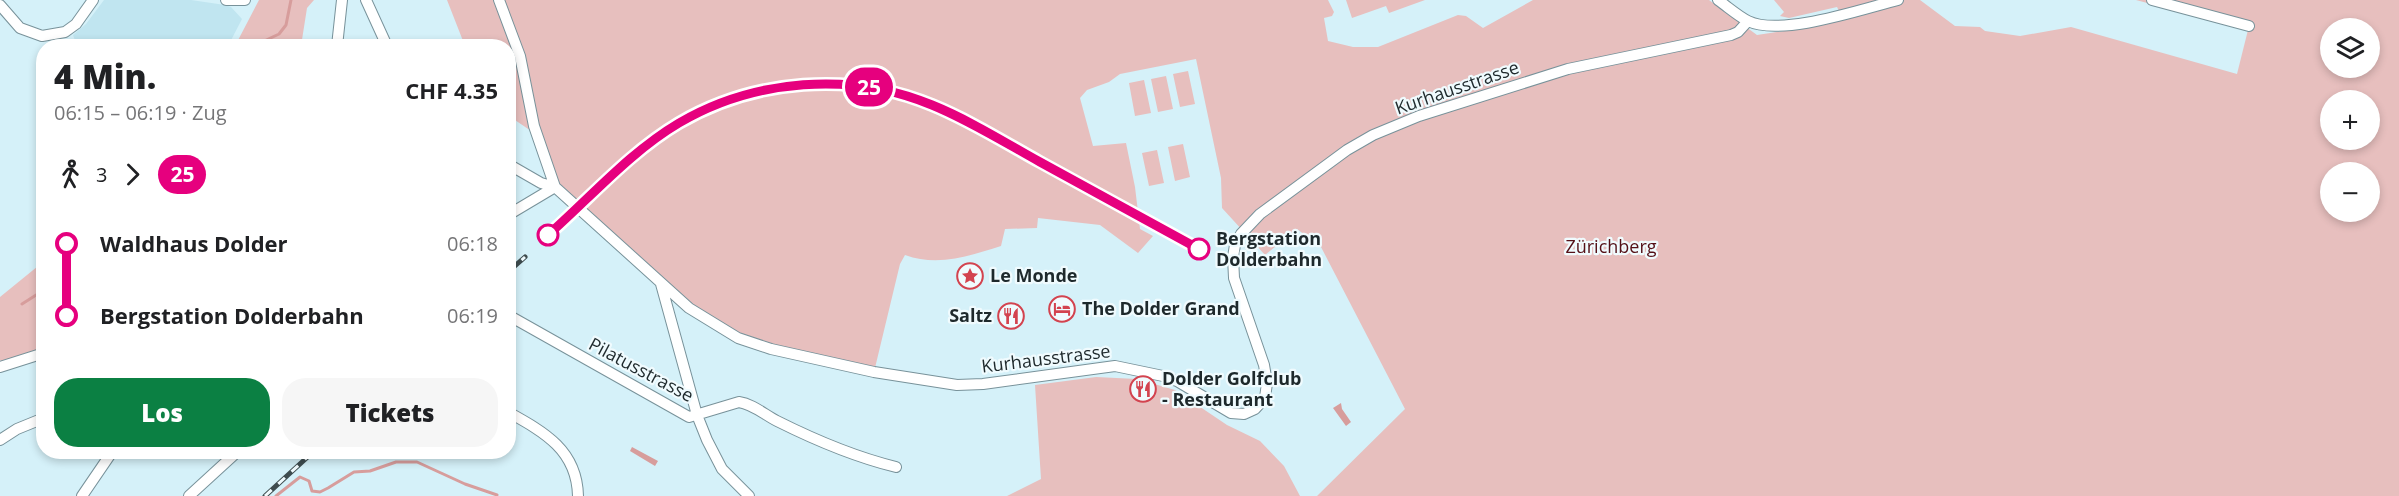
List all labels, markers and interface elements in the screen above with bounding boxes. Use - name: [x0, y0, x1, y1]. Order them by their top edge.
- map controls: [2320, 18, 2380, 222]
- button: layers: [2320, 18, 2380, 78]
- text: 4 Min.: [54, 54, 156, 99]
- street label: Kurhausstrasse: [1391, 55, 1522, 120]
- line badge: 25: [842, 68, 896, 106]
- text: 25: [857, 73, 881, 101]
- text: CHF 4.35: [405, 75, 498, 105]
- button: +: [2320, 90, 2380, 150]
- text: 06:15 – 06:19 · Zug: [54, 99, 227, 126]
- icon: walk: [54, 158, 87, 191]
- icon: forward: [116, 158, 149, 191]
- text: 25: [170, 160, 194, 188]
- text: 3: [96, 161, 107, 188]
- button: −: [2320, 162, 2380, 222]
- unlabelled marker: [537, 224, 559, 246]
- place label: Bergstation Dolderbahn: [1216, 226, 1322, 271]
- text: Waldhaus Dolder: [100, 228, 288, 258]
- text: 06:18: [447, 230, 498, 257]
- park label: Zürichberg: [1565, 234, 1657, 258]
- marker: Bergstation Dolderbahn: [1188, 238, 1210, 260]
- place icon: Le Monde: [955, 261, 985, 291]
- place label: Le Monde: [990, 263, 1077, 287]
- hotel icon: The Dolder Grand: [1047, 294, 1077, 324]
- place label: The Dolder Grand: [1082, 296, 1240, 320]
- text: Bergstation Dolderbahn: [100, 300, 364, 330]
- restaurant icon: Saltz: [996, 301, 1026, 331]
- text: 06:19: [447, 302, 498, 329]
- place label: Saltz: [949, 303, 992, 327]
- street label: Pilatusstrasse: [585, 331, 698, 407]
- street label: Kurhausstrasse: [980, 338, 1112, 378]
- place label: Dolder Golfclub - Restaurant: [1162, 366, 1301, 411]
- restaurant icon: Dolder Golfclub - Restaurant: [1128, 374, 1158, 404]
- button: Los: [54, 378, 270, 447]
- button: Tickets: [282, 378, 498, 447]

